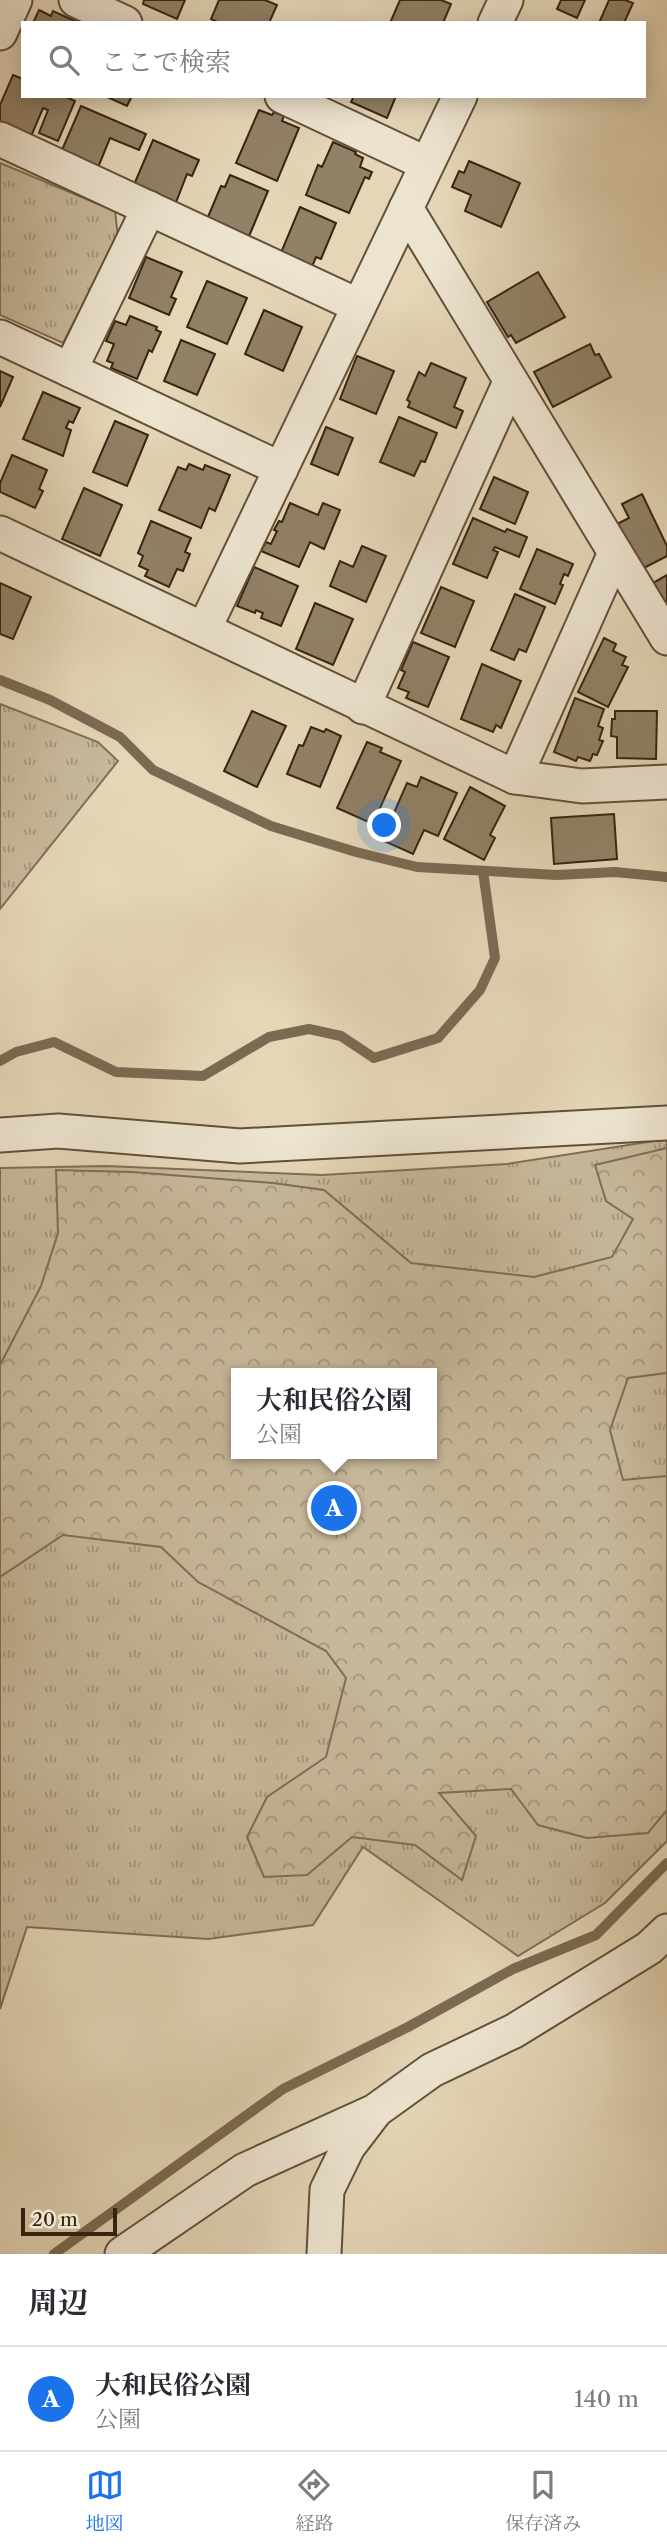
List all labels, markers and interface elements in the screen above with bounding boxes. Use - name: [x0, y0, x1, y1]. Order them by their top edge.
- search box: [21, 21, 646, 98]
- icon: search: [45, 41, 83, 79]
- text: ここで検索: [101, 46, 231, 78]
- your location: [367, 808, 401, 842]
- popup: [231, 1368, 437, 1459]
- text: 大和民俗公園: [256, 1384, 412, 1416]
- text: 公園: [256, 1420, 302, 1448]
- pin: A: [311, 1482, 357, 1534]
- scale bar: [21, 2205, 117, 2237]
- text: 20 m: [32, 2208, 78, 2231]
- text: 周辺: [28, 2284, 88, 2321]
- text: 大和民俗公園: [95, 2369, 251, 2401]
- text: A: [42, 2385, 60, 2413]
- text: 140 m: [574, 2385, 639, 2413]
- text: 公園: [95, 2405, 141, 2433]
- tab: 地図: [86, 2466, 124, 2535]
- tab: 経路: [295, 2466, 333, 2535]
- tab: 保存済み: [505, 2466, 581, 2535]

